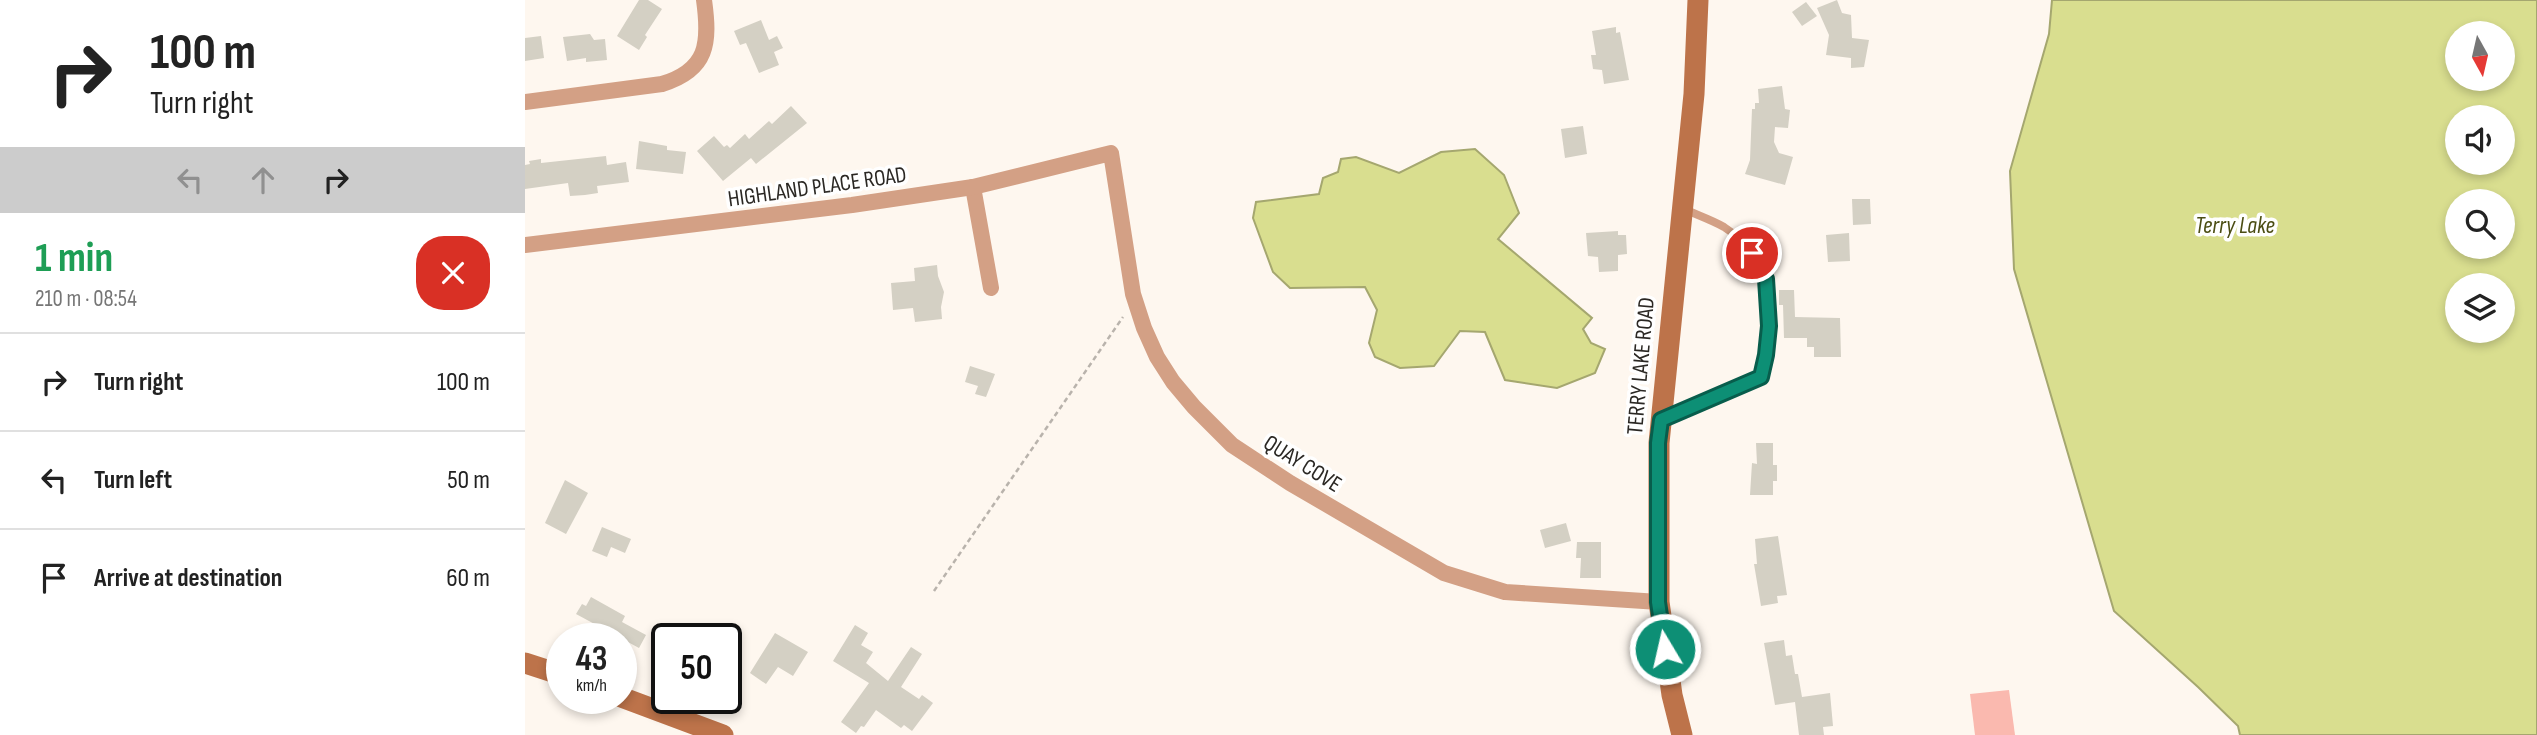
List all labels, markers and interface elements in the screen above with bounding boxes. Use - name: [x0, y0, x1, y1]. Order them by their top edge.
- north arrow: [2445, 21, 2515, 91]
- map controls: [2445, 21, 2515, 343]
- text: 100 m: [150, 24, 256, 83]
- icon: right: [35, 28, 126, 119]
- text: Turn right: [150, 84, 254, 123]
- button: sound: [2445, 105, 2515, 175]
- icon: left: [171, 161, 209, 199]
- icon: ahead: [244, 161, 282, 199]
- icon: right: [317, 161, 355, 199]
- street label: HIGHLAND PLACE ROAD: [726, 161, 908, 213]
- button: search: [2445, 189, 2515, 259]
- water label: Terry Lake: [2195, 211, 2275, 240]
- pin: [1722, 223, 1782, 283]
- text: 1 min: [35, 233, 113, 284]
- icon: arrive: [1733, 234, 1771, 272]
- button: close: [416, 236, 490, 310]
- button: layers: [2445, 273, 2515, 343]
- text: 210 m · 08:54: [35, 285, 137, 313]
- street label: TERRY LAKE ROAD: [1621, 296, 1661, 436]
- icon: right: [35, 363, 73, 401]
- text: Turn right: [94, 367, 183, 398]
- text: 100 m: [437, 367, 490, 398]
- street label: QUAY COVE: [1258, 429, 1347, 499]
- icon: left: [35, 461, 73, 499]
- text: Turn left: [94, 465, 172, 496]
- text: 50 m: [447, 465, 490, 496]
- icon: arrive: [35, 559, 73, 597]
- text: Arrive at destination: [94, 563, 282, 594]
- text: 60 m: [446, 563, 490, 594]
- position arrow: [1628, 612, 1702, 686]
- speed limit sign: 50: [651, 623, 742, 714]
- text: 43: [575, 638, 608, 681]
- text: km/h: [576, 675, 607, 696]

